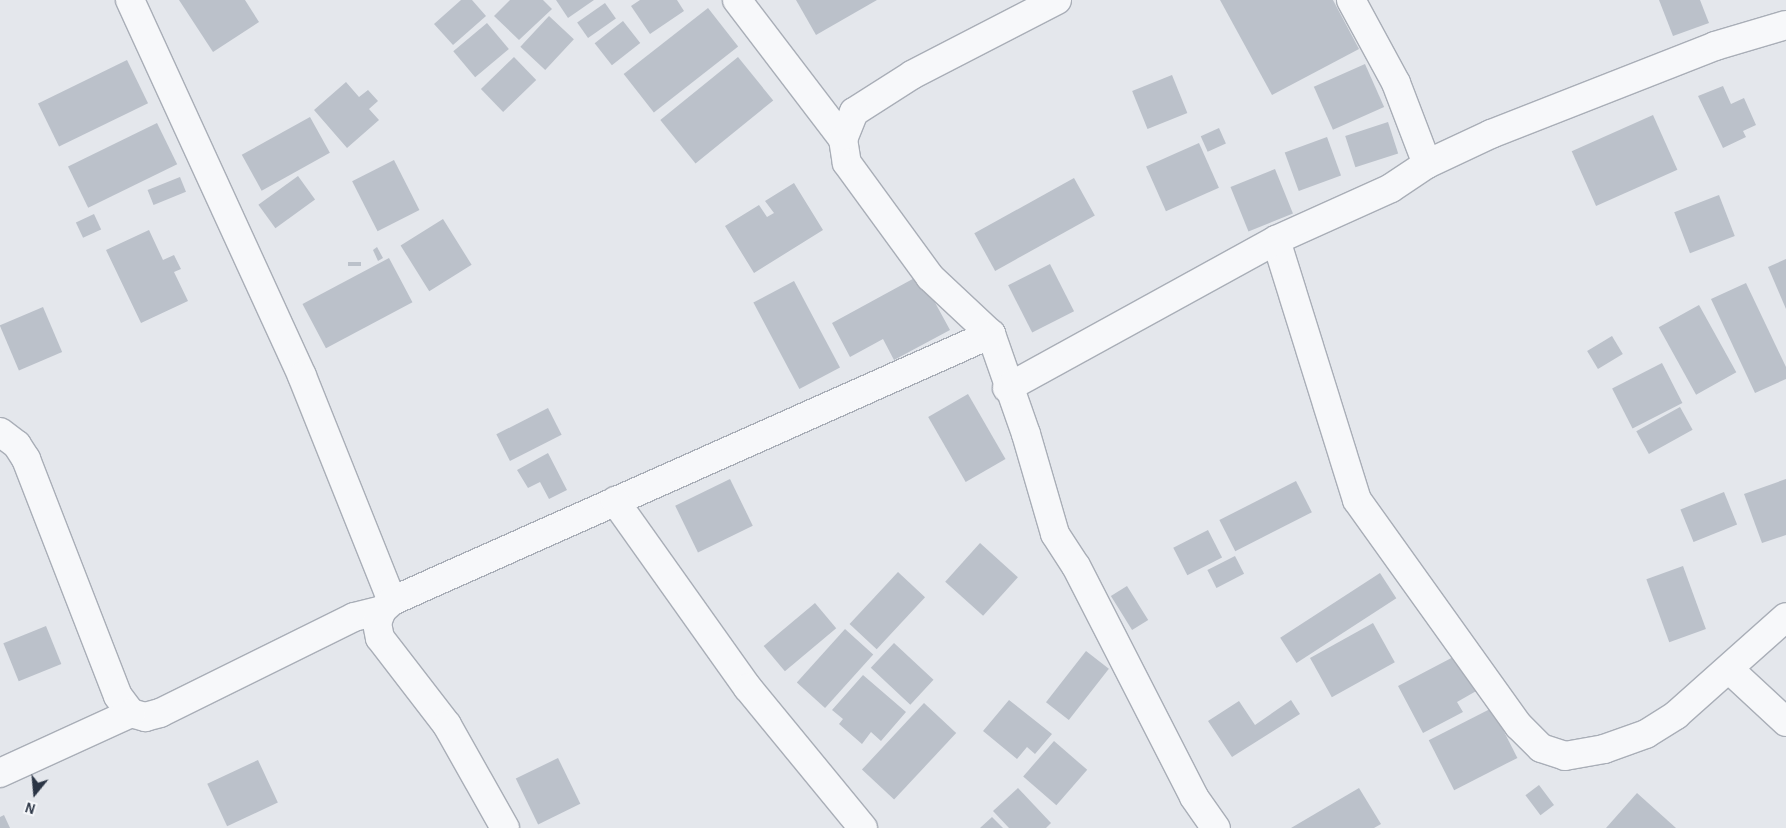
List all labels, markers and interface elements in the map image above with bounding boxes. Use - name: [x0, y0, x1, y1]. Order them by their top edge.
- north arrow: [10, 768, 60, 818]
- text: N: [24, 799, 37, 815]

